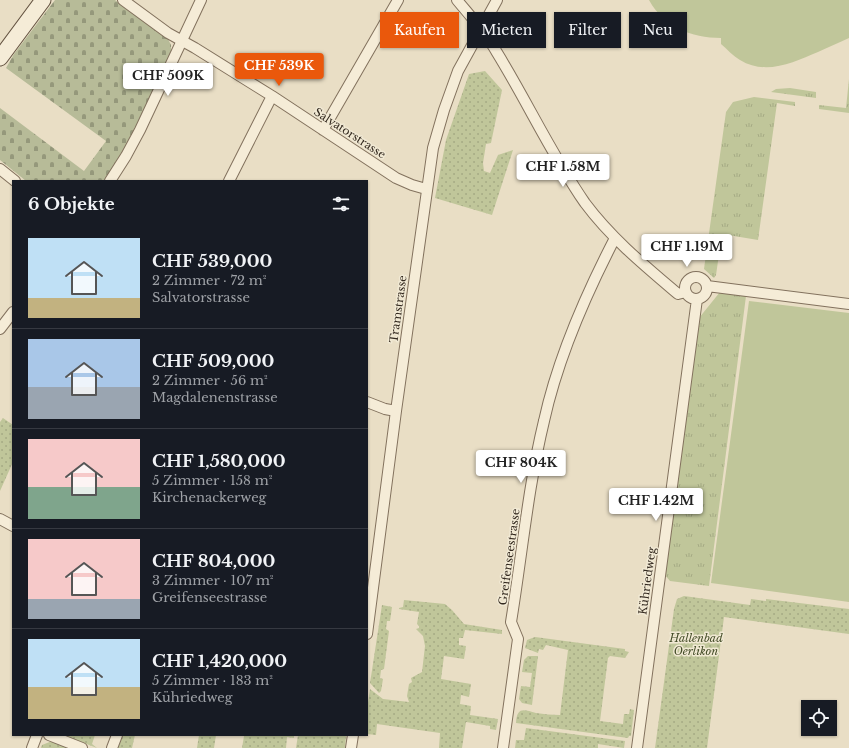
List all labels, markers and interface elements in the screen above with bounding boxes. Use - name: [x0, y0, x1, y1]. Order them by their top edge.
- chip: Kaufen: [380, 12, 459, 48]
- chip: Mieten: [467, 12, 546, 48]
- chip: Filter: [554, 12, 621, 48]
- chip: Neu: [629, 12, 687, 48]
- pin: CHF 539K: [238, 53, 320, 87]
- text: CHF 539K: [244, 57, 314, 74]
- pin: CHF 509K: [127, 63, 209, 97]
- text: CHF 509K: [132, 67, 204, 84]
- street label: Salvatorstrasse: [311, 105, 389, 161]
- pin: CHF 1.58M: [517, 154, 609, 188]
- text: CHF 1.58M: [526, 158, 600, 175]
- icon: filters: [330, 193, 352, 215]
- text: 6 Objekte: [28, 194, 115, 215]
- pin: CHF 1.19M: [641, 234, 733, 268]
- text: CHF 1.19M: [650, 238, 724, 255]
- text: CHF 539,000: [152, 251, 272, 272]
- icon: home: [60, 254, 108, 302]
- text: 2 Zimmer · 72 m²: [152, 272, 266, 289]
- street label: Tramstrasse: [386, 274, 410, 344]
- text: Salvatorstrasse: [152, 289, 250, 306]
- text: CHF 509,000: [152, 351, 274, 372]
- icon: home: [60, 355, 108, 403]
- text: 2 Zimmer · 56 m²: [152, 372, 268, 389]
- text: Magdalenenstrasse: [152, 389, 278, 406]
- pin: CHF 804K: [480, 450, 562, 484]
- text: CHF 1,580,000: [152, 451, 286, 472]
- text: CHF 804K: [485, 454, 557, 471]
- icon: home: [60, 455, 108, 503]
- text: 5 Zimmer · 158 m²: [152, 472, 272, 489]
- pin: CHF 1.42M: [610, 488, 702, 522]
- text: Kirchenackerweg: [152, 489, 266, 506]
- text: CHF 1.42M: [618, 492, 694, 509]
- street label: Greifenseestrasse: [495, 508, 523, 606]
- street label: Kühriedweg: [635, 546, 659, 616]
- text: CHF 804,000: [152, 551, 275, 572]
- icon: home: [60, 555, 108, 603]
- text: 3 Zimmer · 107 m²: [152, 572, 274, 589]
- text: Greifenseestrasse: [152, 589, 267, 606]
- park label: Hallenbad Oerlikon: [668, 631, 723, 658]
- text: CHF 1,420,000: [152, 651, 287, 672]
- icon: home: [60, 655, 108, 703]
- text: 5 Zimmer · 183 m²: [152, 672, 273, 689]
- text: Kühriedweg: [152, 689, 233, 706]
- map controls: [801, 700, 837, 736]
- button: locate: [801, 700, 837, 736]

